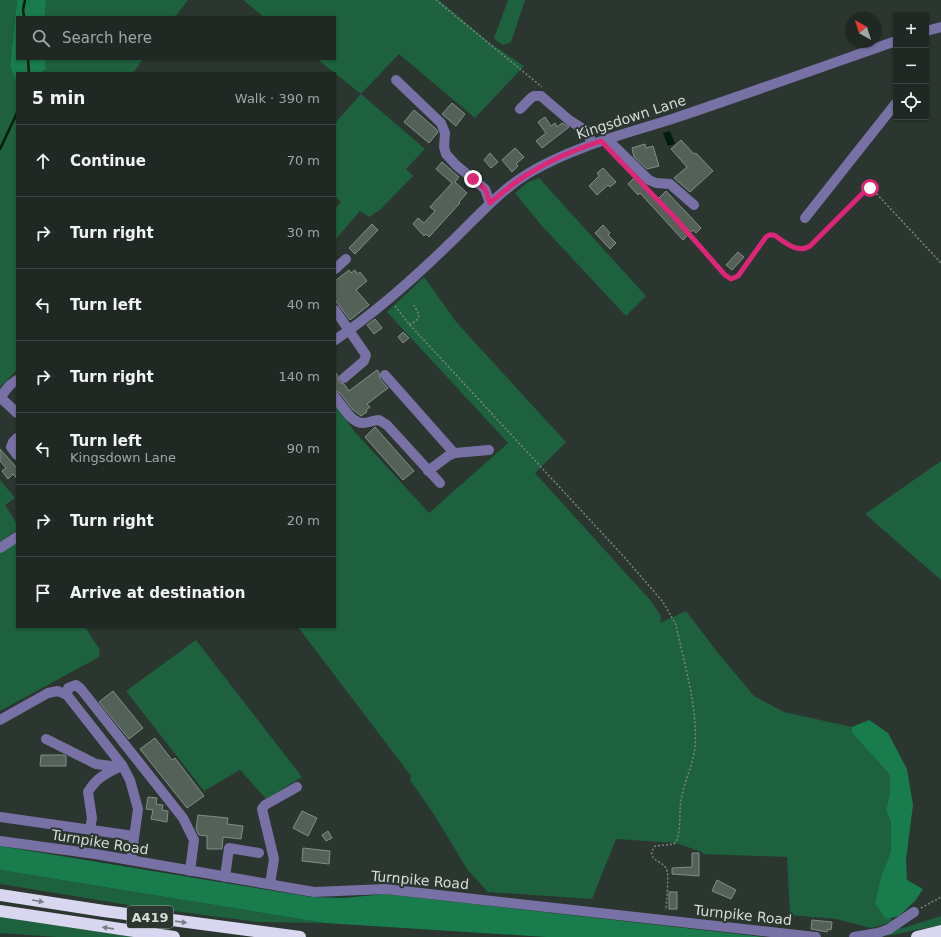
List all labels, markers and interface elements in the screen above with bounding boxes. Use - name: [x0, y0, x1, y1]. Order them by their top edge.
- north arrow: [845, 12, 881, 48]
- map controls: [893, 12, 929, 120]
- button: +: [893, 12, 929, 48]
- search box: [16, 16, 336, 60]
- icon: search: [30, 27, 52, 49]
- text: Search here: [62, 29, 152, 47]
- button: −: [893, 48, 929, 84]
- button: locate: [893, 84, 929, 120]
- text: 5 min: [32, 88, 85, 108]
- text: Walk · 390 m: [235, 91, 320, 106]
- street label: Kingsdown Lane: [574, 92, 688, 142]
- icon: ahead: [32, 150, 54, 172]
- text: Continue: [70, 152, 146, 170]
- text: 70 m: [287, 153, 320, 168]
- route end: [464, 170, 482, 188]
- route start: [861, 179, 879, 197]
- icon: right: [32, 222, 54, 244]
- text: Turn right: [70, 224, 154, 242]
- text: 30 m: [287, 225, 320, 240]
- icon: left: [32, 294, 54, 316]
- text: Turn left: [70, 296, 142, 314]
- text: 40 m: [287, 297, 320, 312]
- icon: right: [32, 366, 54, 388]
- text: Turn right: [70, 368, 154, 386]
- text: 140 m: [278, 369, 320, 384]
- text: Turn left: [70, 432, 142, 450]
- icon: left: [32, 438, 54, 460]
- text: 90 m: [287, 441, 320, 456]
- text: Kingsdown Lane: [70, 450, 176, 465]
- icon: right: [32, 510, 54, 532]
- text: Turn right: [70, 512, 154, 530]
- text: 20 m: [287, 513, 320, 528]
- icon: arrive: [32, 582, 54, 604]
- text: Arrive at destination: [70, 584, 245, 602]
- street label: Turnpike Road: [49, 826, 150, 858]
- street label: Turnpike Road: [369, 868, 470, 892]
- one-way arrow: [32, 898, 45, 904]
- street label: Turnpike Road: [692, 902, 793, 928]
- road number: A419: [127, 906, 173, 928]
- one-way arrow: [175, 918, 187, 925]
- one-way arrow: [102, 925, 114, 931]

